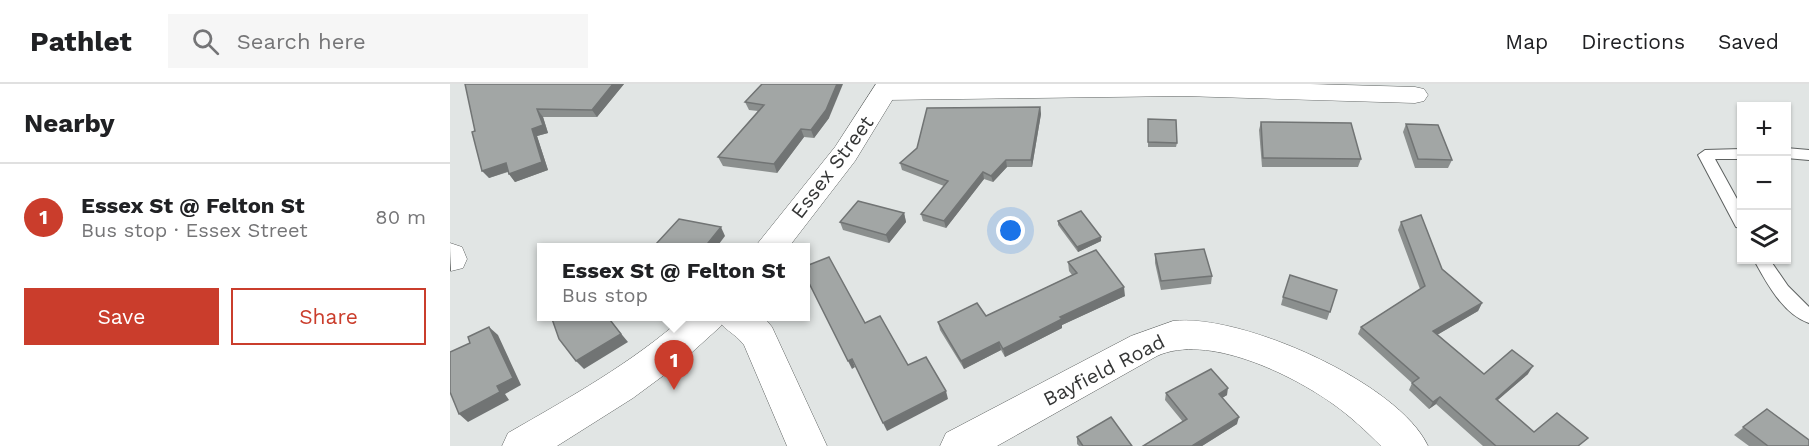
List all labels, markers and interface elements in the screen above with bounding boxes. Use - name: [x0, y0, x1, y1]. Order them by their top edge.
- search box: [168, 14, 588, 68]
- text: Pathlet: [30, 25, 132, 58]
- icon: search: [189, 25, 222, 58]
- text: Search here: [237, 29, 366, 54]
- text: Map: [1505, 29, 1548, 54]
- text: Directions: [1581, 29, 1685, 54]
- text: Saved: [1718, 29, 1779, 54]
- map controls: [1737, 102, 1791, 264]
- button: +: [1737, 102, 1791, 156]
- text: Nearby: [24, 108, 115, 138]
- street label: Essex Street: [786, 110, 879, 223]
- button: −: [1737, 156, 1791, 210]
- text: Essex St @ Felton St: [81, 193, 305, 218]
- text: 1: [39, 205, 48, 229]
- text: 80 m: [375, 205, 426, 229]
- button: layers: [1737, 210, 1791, 264]
- your location: [996, 216, 1025, 245]
- text: Bus stop · Essex Street: [81, 218, 308, 242]
- popup: [537, 243, 810, 321]
- text: Essex St @ Felton St: [562, 258, 785, 283]
- text: Bus stop: [562, 283, 648, 307]
- button: Save: [24, 288, 219, 345]
- button: Share: [231, 288, 426, 345]
- street label: Bayfield Road: [1039, 329, 1169, 411]
- pin: 1: [654, 340, 694, 390]

